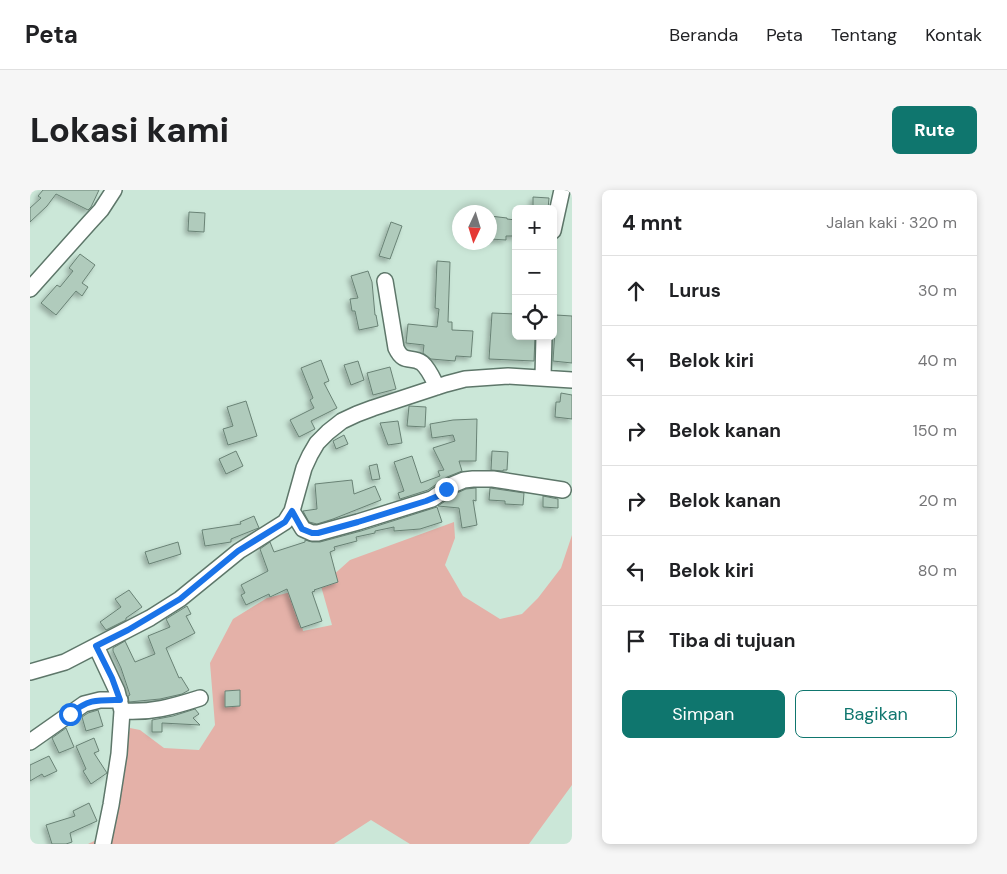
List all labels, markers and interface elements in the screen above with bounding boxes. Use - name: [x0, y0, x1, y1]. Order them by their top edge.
- text: Peta: [25, 19, 78, 50]
- text: Beranda: [669, 23, 738, 47]
- text: Peta: [766, 23, 803, 47]
- text: Tentang: [831, 23, 897, 47]
- text: Kontak: [925, 23, 982, 47]
- button: Rute: [892, 106, 977, 154]
- text: Lokasi kami: [30, 107, 229, 153]
- north arrow: [452, 205, 497, 250]
- map controls: [512, 205, 557, 340]
- button: +: [512, 205, 557, 250]
- text: 4 mnt: [622, 209, 682, 237]
- text: Jalan kaki · 320 m: [826, 212, 957, 233]
- button: −: [512, 250, 557, 295]
- icon: ahead: [622, 277, 650, 305]
- text: Lurus: [669, 278, 721, 303]
- text: 30 m: [918, 280, 957, 301]
- button: locate: [512, 295, 557, 340]
- icon: left: [622, 347, 650, 375]
- text: Belok kiri: [669, 348, 754, 373]
- text: 40 m: [918, 350, 957, 371]
- icon: right: [622, 417, 650, 445]
- text: Belok kanan: [669, 418, 781, 443]
- text: 150 m: [913, 420, 957, 441]
- route end: [435, 478, 458, 501]
- icon: right: [622, 487, 650, 515]
- text: Belok kanan: [669, 488, 781, 513]
- text: 20 m: [918, 490, 957, 511]
- icon: left: [622, 557, 650, 585]
- text: Belok kiri: [669, 558, 754, 583]
- text: 80 m: [918, 560, 957, 581]
- icon: arrive: [622, 627, 650, 655]
- text: Tiba di tujuan: [669, 628, 795, 653]
- button: Simpan: [622, 690, 785, 738]
- button: Bagikan: [795, 690, 957, 738]
- route start: [59, 703, 82, 726]

